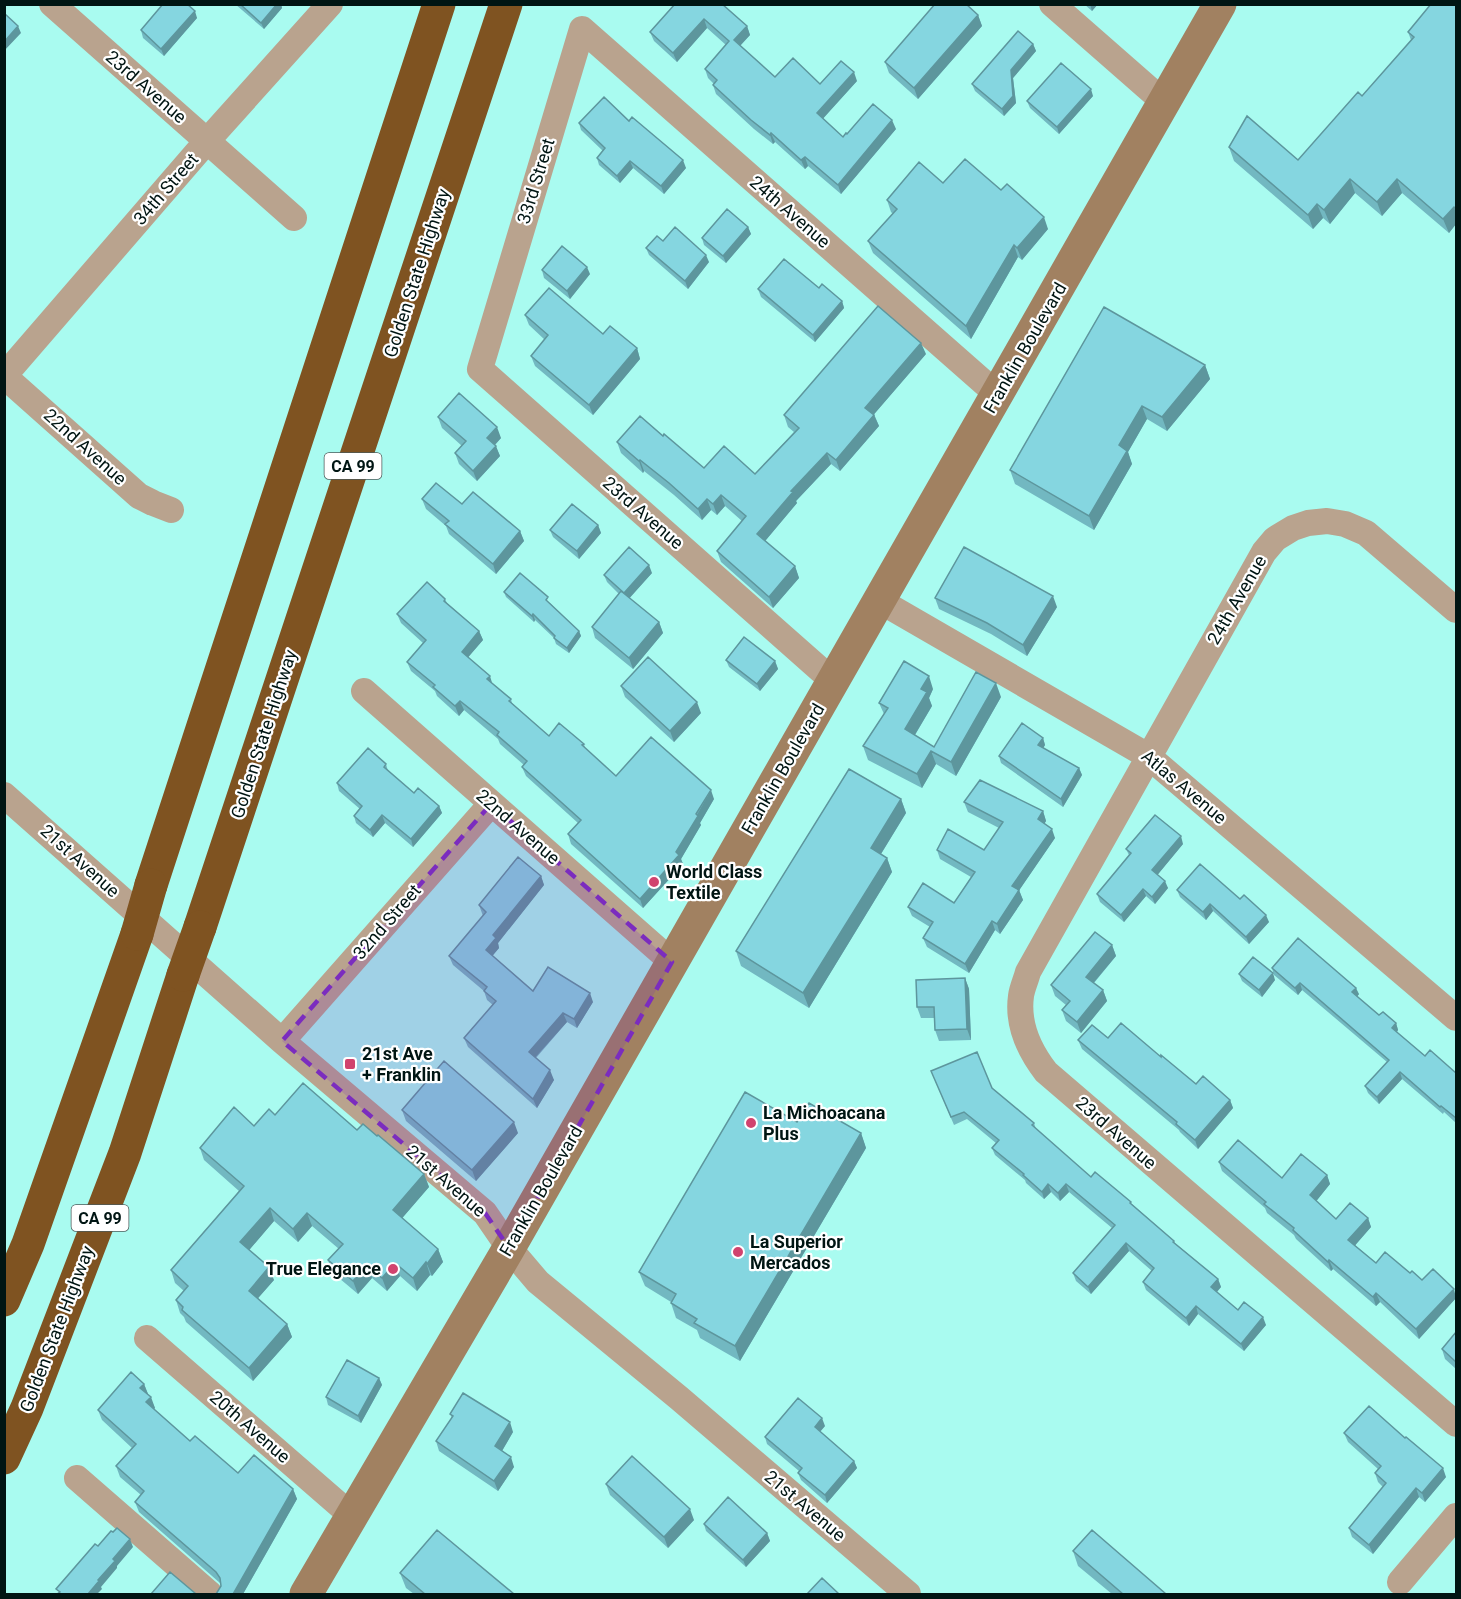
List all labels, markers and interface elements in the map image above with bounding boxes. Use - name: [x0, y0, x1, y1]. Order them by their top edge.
- street label: 23rd Avenue: [102, 46, 191, 127]
- street label: 33rd Street: [513, 135, 558, 226]
- street label: 34th Street: [129, 149, 202, 229]
- street label: 24th Avenue: [746, 171, 835, 252]
- street label: Golden State Highway: [379, 185, 454, 360]
- street label: Franklin Boulevard: [979, 279, 1070, 417]
- street label: 22nd Avenue: [40, 404, 131, 489]
- road number: CA 99: [324, 453, 382, 479]
- street label: 23rd Avenue: [599, 472, 688, 553]
- street label: 24th Avenue: [1203, 551, 1271, 648]
- street label: Golden State Highway: [226, 646, 301, 821]
- street label: Franklin Boulevard: [737, 700, 828, 838]
- street label: Atlas Avenue: [1138, 745, 1231, 828]
- street label: 22nd Avenue: [472, 785, 564, 869]
- street label: 21st Avenue: [37, 820, 124, 901]
- place label: World Class Textile: [666, 861, 762, 903]
- marker: World Class Textile: [647, 875, 661, 889]
- street label: 32nd Street: [348, 880, 425, 963]
- place label: 21st Ave + Franklin: [362, 1043, 441, 1085]
- marker: 21st Ave + Franklin: [343, 1057, 357, 1071]
- street label: 23rd Avenue: [1072, 1092, 1161, 1173]
- place label: La Michoacana Plus: [763, 1102, 886, 1144]
- marker: La Michoacana Plus: [744, 1116, 758, 1130]
- street label: Franklin Boulevard: [495, 1122, 586, 1260]
- street label: 21st Avenue: [402, 1140, 490, 1221]
- road number: CA 99: [72, 1205, 128, 1231]
- place label: La Superior Mercados: [750, 1231, 843, 1273]
- street label: Golden State Highway: [15, 1242, 98, 1415]
- marker: La Superior Mercados: [731, 1245, 745, 1259]
- place label: True Elegance: [266, 1258, 381, 1279]
- marker: True Elegance: [386, 1262, 400, 1276]
- street label: 20th Avenue: [206, 1386, 295, 1467]
- street label: 21st Avenue: [761, 1466, 850, 1545]

